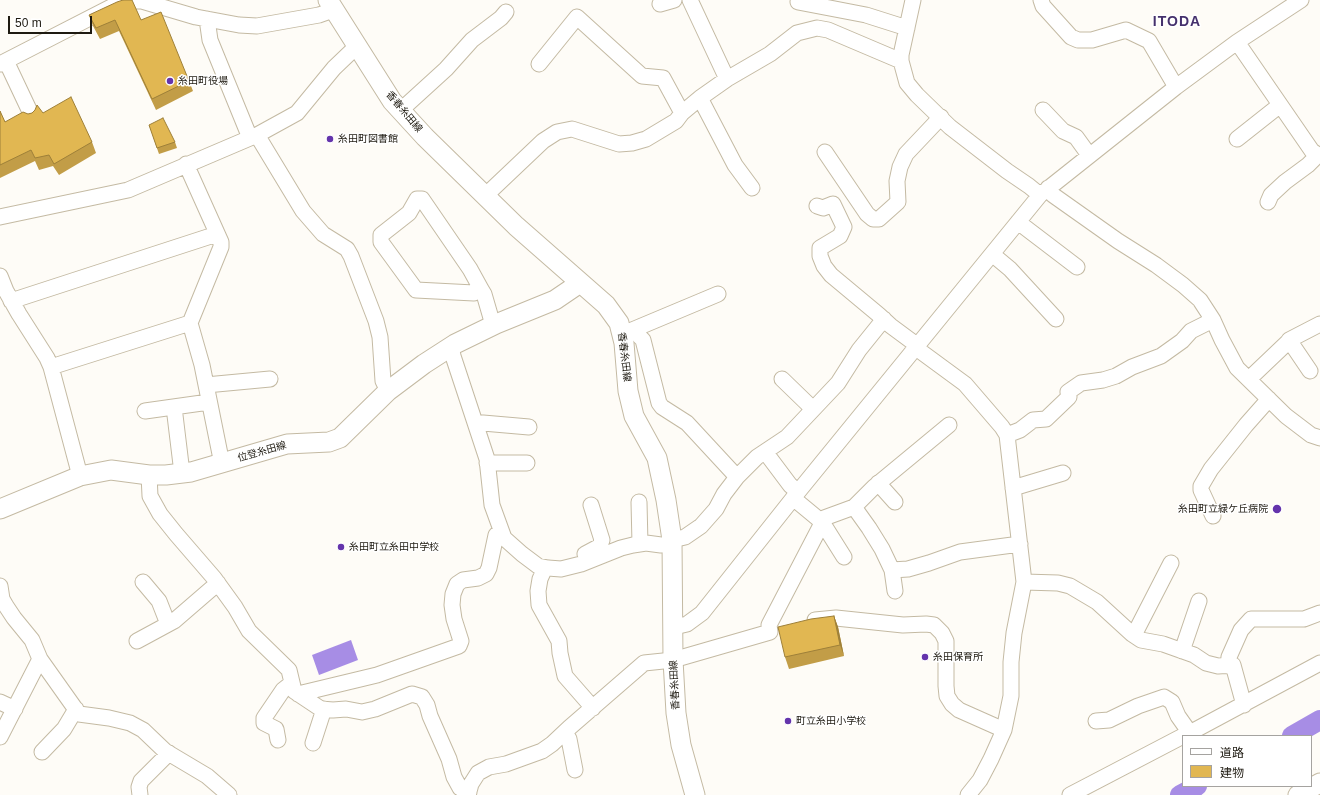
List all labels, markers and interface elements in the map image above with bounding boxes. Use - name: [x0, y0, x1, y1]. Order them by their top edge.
- scale bar: [10, 8, 94, 34]
- district label: ITODA: [1153, 14, 1201, 30]
- text: 50 m: [15, 16, 42, 30]
- place label: 糸田町役場: [178, 75, 228, 87]
- marker: 糸田町役場: [165, 76, 175, 86]
- street label: 香春糸田線: [383, 89, 425, 135]
- place label: 糸田町図書館: [338, 133, 398, 145]
- marker: 糸田町図書館: [325, 134, 335, 144]
- street label: 香春糸田線: [615, 331, 633, 383]
- street label: 位登糸田線: [236, 439, 288, 465]
- place label: 糸田町立緑ケ丘病院: [1178, 503, 1268, 515]
- marker: 糸田町立緑ケ丘病院: [1271, 503, 1283, 515]
- place label: 糸田町立糸田中学校: [349, 541, 439, 553]
- marker: 糸田町立糸田中学校: [336, 542, 346, 552]
- place label: 糸田保育所: [933, 651, 983, 663]
- marker: 糸田保育所: [920, 652, 930, 662]
- street label: 香春糸田線: [668, 660, 682, 710]
- place label: 町立糸田小学校: [796, 715, 866, 727]
- marker: 町立糸田小学校: [783, 716, 793, 726]
- legend: [1182, 735, 1312, 787]
- text: 道路: [1220, 746, 1244, 760]
- text: 建物: [1220, 766, 1244, 780]

